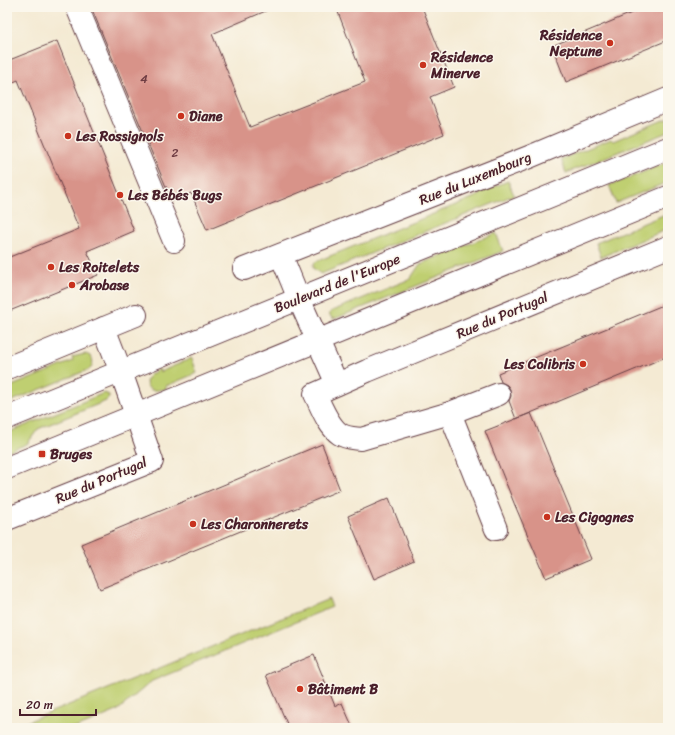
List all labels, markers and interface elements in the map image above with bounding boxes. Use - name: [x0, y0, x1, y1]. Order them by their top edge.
- place label: Résidence Neptune: [539, 23, 602, 64]
- marker: Résidence Neptune: [605, 38, 615, 48]
- place label: Résidence Minerve: [430, 45, 493, 86]
- marker: Résidence Minerve: [418, 60, 428, 70]
- house number: 4: [140, 68, 148, 90]
- place label: Diane: [189, 104, 223, 129]
- marker: Diane: [176, 111, 186, 121]
- place label: Les Rossignols: [76, 124, 164, 149]
- marker: Les Rossignols: [63, 131, 73, 141]
- house number: 2: [172, 142, 179, 164]
- street label: Rue du Luxembourg: [415, 145, 535, 212]
- place label: Les Bébés Bugs: [128, 183, 223, 208]
- marker: Les Bébés Bugs: [115, 190, 125, 200]
- street label: Boulevard de l'Europe: [270, 247, 404, 320]
- place label: Les Roitelets: [59, 255, 140, 280]
- marker: Les Roitelets: [46, 262, 56, 272]
- place label: Arobase: [79, 273, 129, 298]
- marker: Arobase: [67, 280, 77, 290]
- street label: Rue du Portugal: [452, 284, 553, 346]
- place label: Les Colibris: [504, 352, 576, 377]
- marker: Les Colibris: [578, 359, 588, 369]
- place label: Bruges: [50, 442, 92, 467]
- marker: Bruges: [37, 449, 47, 459]
- street label: Rue du Portugal: [51, 449, 152, 511]
- place label: Les Cigognes: [555, 505, 634, 530]
- place label: Les Charonnerets: [201, 512, 309, 537]
- marker: Les Cigognes: [542, 512, 552, 522]
- marker: Les Charonnerets: [188, 519, 198, 529]
- place label: Bâtiment B: [308, 677, 378, 702]
- marker: Bâtiment B: [295, 684, 305, 694]
- scale bar: [20, 691, 96, 717]
- text: 20 m: [26, 694, 53, 716]

